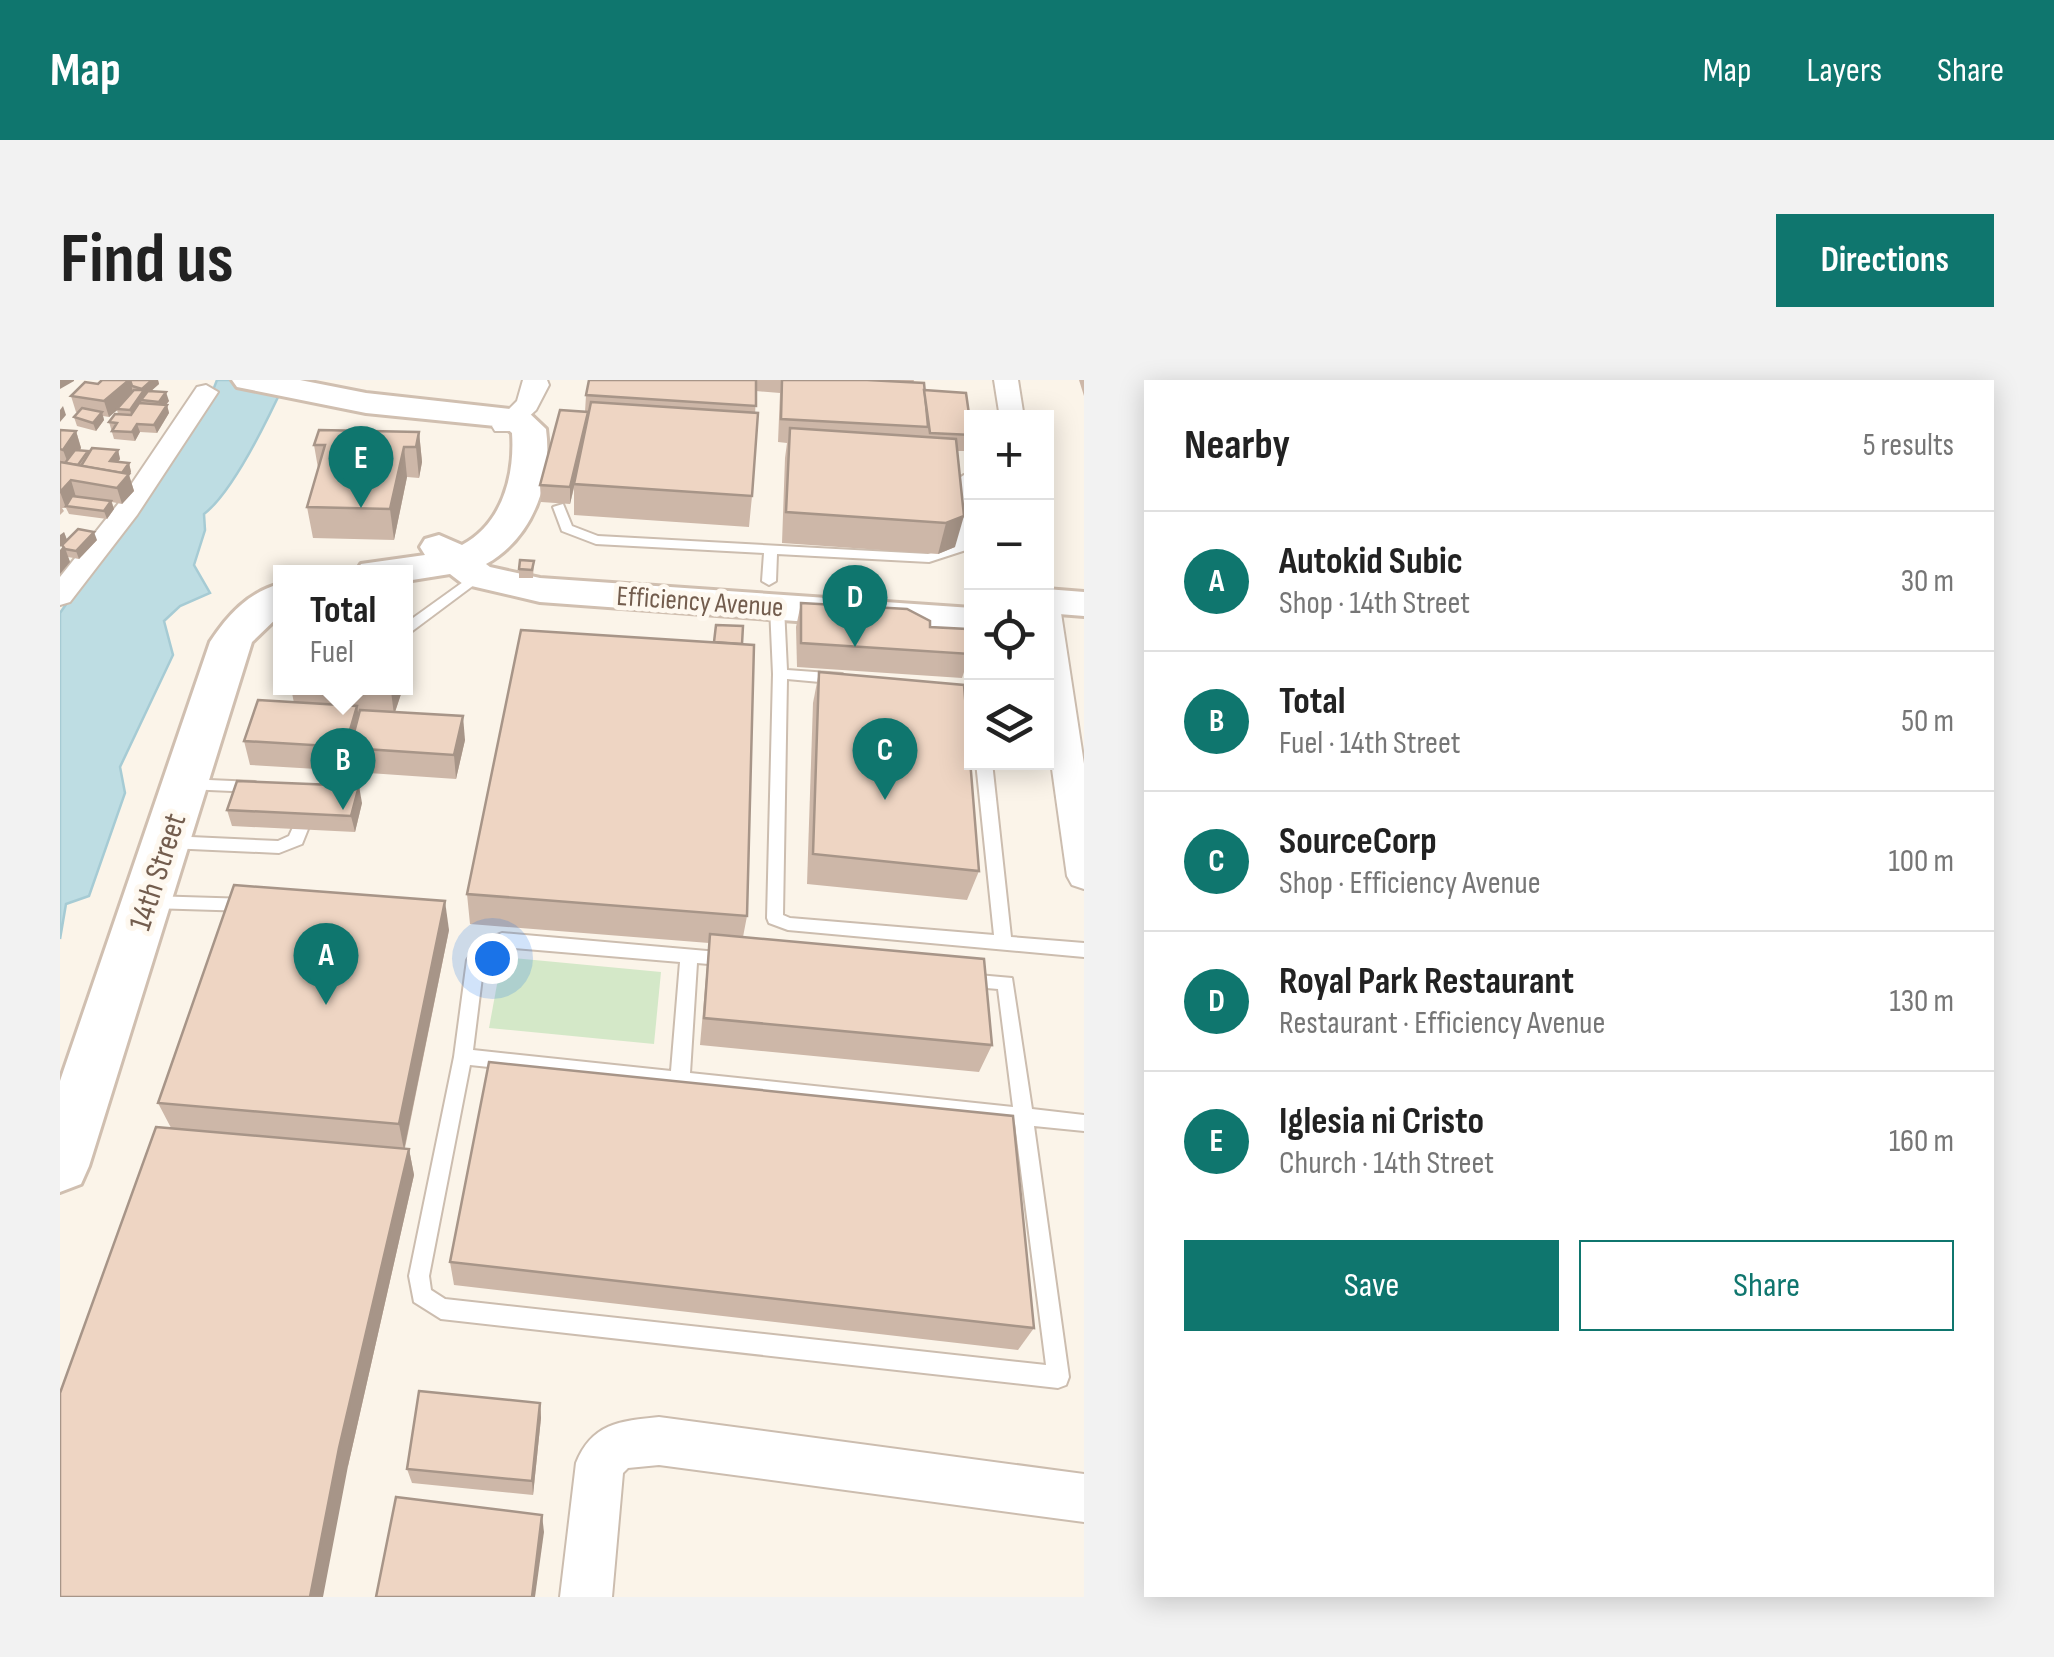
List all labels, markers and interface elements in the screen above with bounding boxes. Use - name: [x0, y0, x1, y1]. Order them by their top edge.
- text: Map: [50, 42, 121, 99]
- text: Map: [1703, 49, 1751, 92]
- text: Layers: [1806, 49, 1882, 92]
- text: Share: [1937, 49, 2004, 92]
- button: Directions: [1776, 214, 1994, 307]
- text: Find us: [60, 218, 234, 302]
- map controls: [964, 410, 1054, 770]
- button: +: [964, 410, 1054, 500]
- text: Nearby: [1184, 420, 1290, 471]
- pin: E: [328, 426, 394, 508]
- text: 5 results: [1863, 426, 1954, 465]
- button: −: [964, 500, 1054, 590]
- text: Autokid Subic: [1279, 539, 1463, 584]
- text: A: [1209, 562, 1224, 601]
- text: 30 m: [1901, 562, 1954, 601]
- pin: D: [822, 564, 888, 647]
- popup: [273, 565, 413, 695]
- street label: Efficiency Avenue: [615, 580, 785, 624]
- text: Shop · 14th Street: [1279, 584, 1470, 623]
- text: Total: [310, 588, 376, 633]
- button: locate: [964, 590, 1054, 680]
- text: Fuel: [310, 633, 354, 672]
- text: Total: [1279, 679, 1346, 724]
- button: layers: [964, 680, 1054, 770]
- text: B: [1209, 702, 1224, 741]
- text: 50 m: [1901, 702, 1954, 741]
- pin: C: [852, 718, 918, 800]
- text: Fuel · 14th Street: [1279, 724, 1460, 763]
- pin: B: [310, 728, 376, 810]
- street label: 14th Street: [121, 809, 195, 935]
- text: SourceCorp: [1279, 819, 1437, 864]
- text: C: [1208, 842, 1225, 881]
- text: 100 m: [1889, 842, 1954, 881]
- text: Shop · Efficiency Avenue: [1279, 864, 1541, 903]
- pin: A: [294, 922, 358, 1005]
- your location: [467, 933, 518, 984]
- text: Royal Park Restaurant: [1279, 959, 1574, 1004]
- text: D: [1208, 982, 1225, 1021]
- text: 130 m: [1889, 982, 1954, 1021]
- text: Restaurant · Efficiency Avenue: [1279, 1004, 1605, 1043]
- text: Iglesia ni Cristo: [1279, 1099, 1484, 1144]
- text: E: [1210, 1122, 1223, 1161]
- text: 160 m: [1889, 1122, 1954, 1161]
- text: Church · 14th Street: [1279, 1144, 1494, 1183]
- button: Save: [1184, 1240, 1559, 1331]
- button: Share: [1579, 1240, 1954, 1331]

